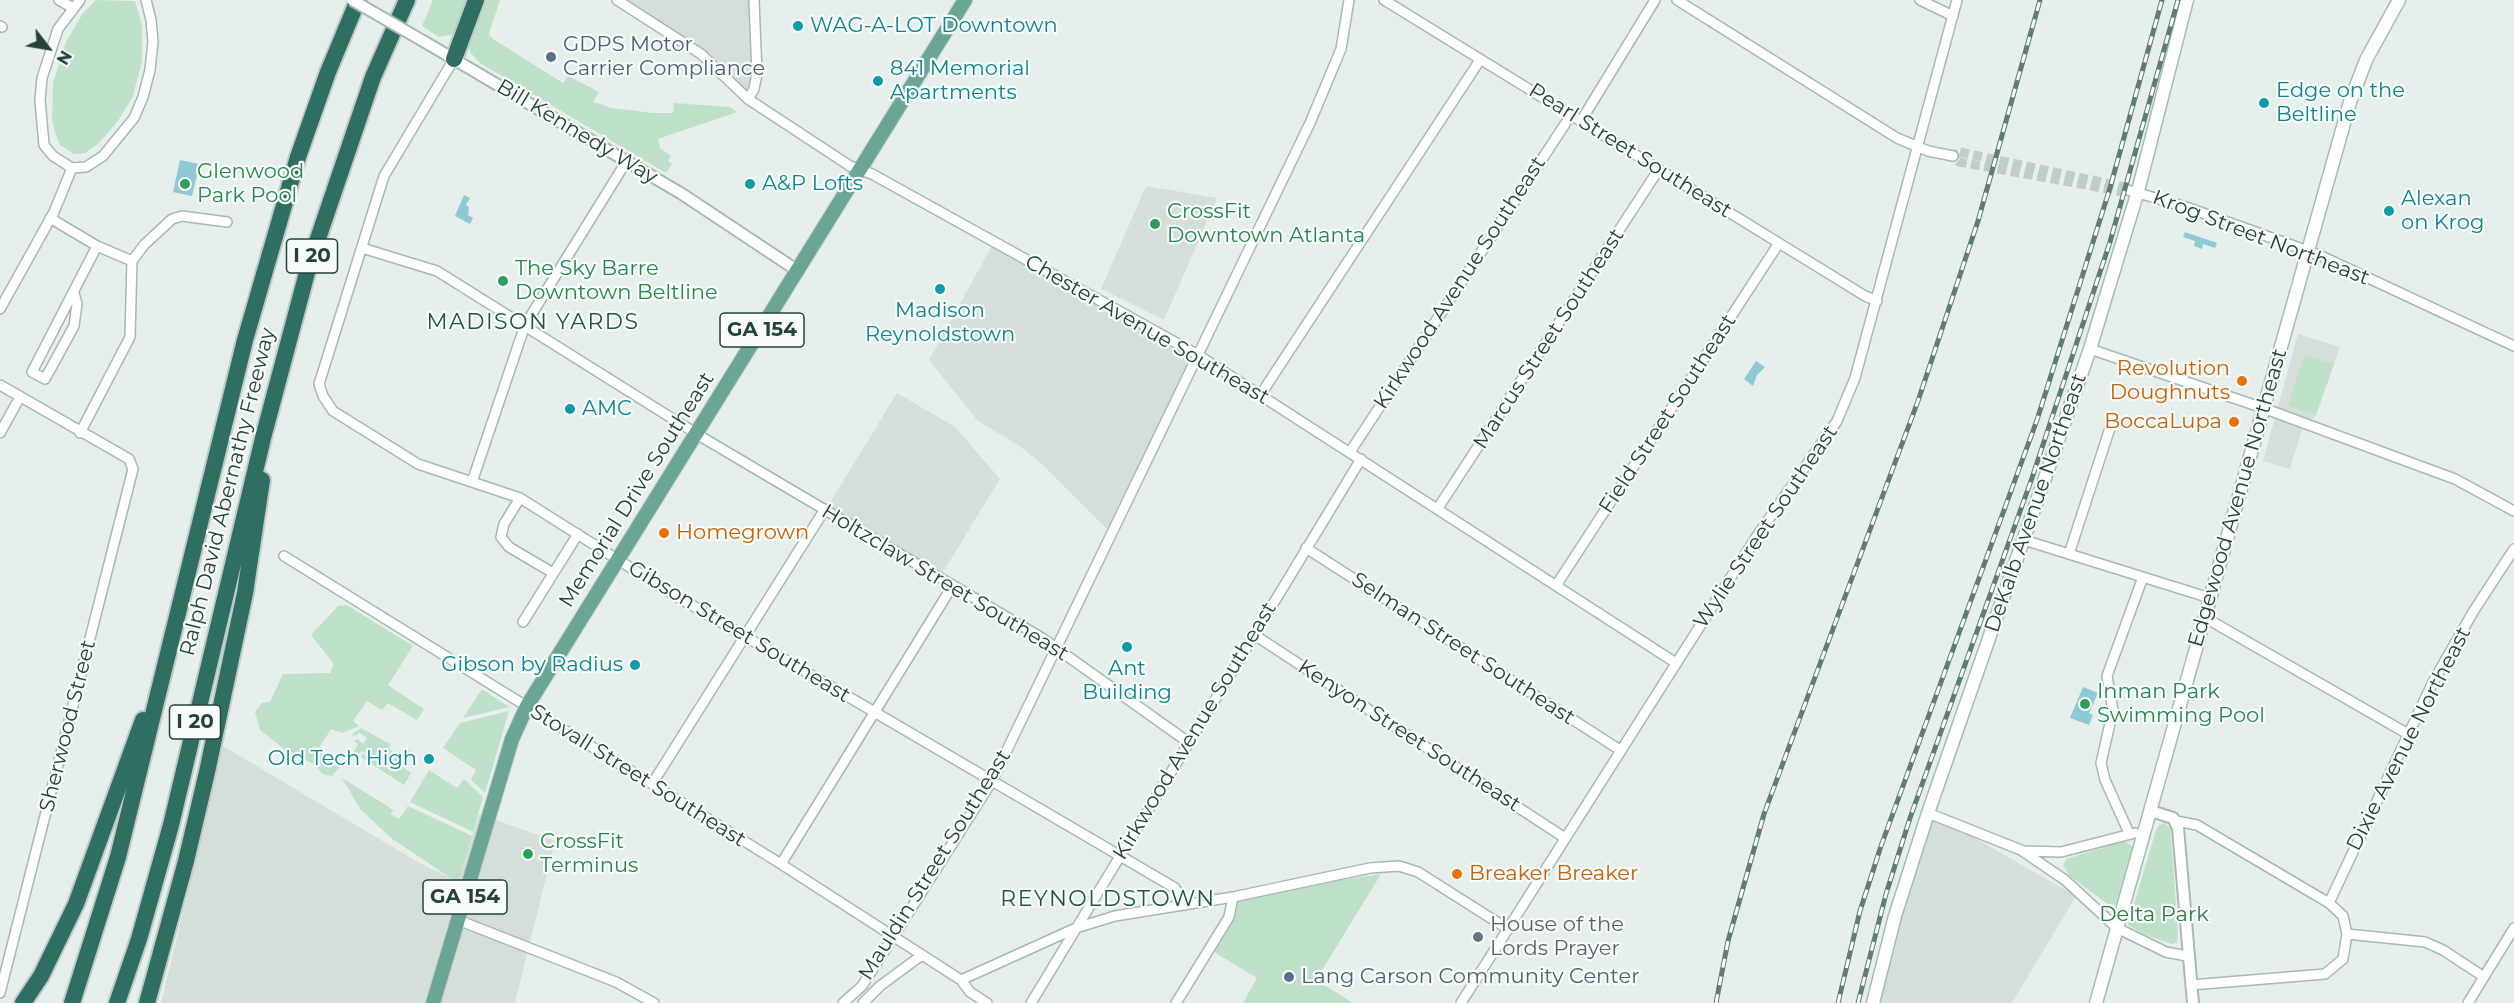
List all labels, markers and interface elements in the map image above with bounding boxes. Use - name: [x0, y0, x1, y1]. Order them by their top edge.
- place label: WAG-A-LOT Downtown: [810, 13, 1058, 39]
- north arrow: [18, 18, 78, 78]
- marker: WAG-A-LOT Downtown: [791, 19, 805, 33]
- place label: GDPS Motor Carrier Compliance: [563, 32, 765, 82]
- text: N: [52, 47, 75, 68]
- marker: GDPS Motor Carrier Compliance: [544, 50, 558, 64]
- place label: 841 Memorial Apartments: [890, 56, 1030, 106]
- street label: Bill Kennedy Way: [492, 74, 662, 190]
- marker: 841 Memorial Apartments: [871, 74, 885, 88]
- street label: Pearl Street Southeast: [1524, 78, 1736, 224]
- place label: Edge on the Beltline: [2276, 78, 2405, 128]
- marker: Edge on the Beltline: [2257, 96, 2271, 110]
- street label: Kirkwood Avenue Southeast: [1369, 152, 1551, 414]
- place label: Glenwood Park Pool: [197, 159, 304, 209]
- place label: A&P Lofts: [762, 171, 863, 197]
- marker: Glenwood Park Pool: [178, 177, 192, 191]
- marker: A&P Lofts: [743, 177, 757, 191]
- street label: Krog Street Northeast: [2149, 185, 2373, 291]
- place label: Alexan on Krog: [2401, 186, 2484, 236]
- place label: CrossFit Downtown Atlanta: [1167, 199, 1365, 249]
- marker: Alexan on Krog: [2382, 204, 2396, 218]
- marker: CrossFit Downtown Atlanta: [1148, 217, 1162, 231]
- street label: Marcus Street Southeast: [1468, 224, 1630, 454]
- road number: I 20: [286, 239, 338, 273]
- street label: Chester Avenue Southeast: [1020, 250, 1274, 410]
- place label: The Sky Barre Downtown Beltline: [515, 256, 718, 306]
- marker: The Sky Barre Downtown Beltline: [496, 274, 510, 288]
- marker: Madison Reynoldstown: [933, 282, 947, 296]
- place label: Madison Reynoldstown: [865, 298, 1015, 348]
- district label: MADISON YARDS: [426, 310, 640, 336]
- street label: Field Street Southeast: [1594, 310, 1742, 518]
- road number: GA 154: [720, 313, 804, 347]
- street label: Ralph David Abernathy Freeway: [175, 325, 281, 659]
- street label: Edgewood Avenue Northeast: [2183, 346, 2293, 650]
- place label: Revolution Doughnuts: [2110, 356, 2230, 406]
- street label: Memorial Drive Southeast: [554, 368, 720, 612]
- street label: DeKalb Avenue Northeast: [1980, 370, 2092, 636]
- marker: Revolution Doughnuts: [2235, 374, 2249, 388]
- place label: AMC: [582, 396, 632, 422]
- marker: AMC: [563, 402, 577, 416]
- place label: BoccaLupa: [2104, 409, 2222, 435]
- marker: BoccaLupa: [2227, 415, 2241, 429]
- street label: Wylie Street Southeast: [1689, 421, 1843, 633]
- street label: Holtzclaw Street Southeast: [817, 499, 1073, 667]
- place label: Homegrown: [676, 520, 809, 546]
- marker: Homegrown: [657, 526, 671, 540]
- street label: Gibson Street Southeast: [623, 556, 855, 708]
- street label: Selman Street Southeast: [1347, 567, 1579, 731]
- street label: Kirkwood Avenue Southeast: [1108, 598, 1282, 864]
- street label: Dixie Avenue Northeast: [2341, 623, 2477, 855]
- street label: Sherwood Street: [34, 637, 102, 815]
- marker: Ant Building: [1120, 640, 1134, 654]
- place label: Gibson by Radius: [441, 652, 623, 678]
- street label: Kenyon Street Southeast: [1293, 655, 1525, 817]
- place label: Ant Building: [1082, 656, 1172, 706]
- marker: Gibson by Radius: [628, 658, 642, 672]
- place label: Inman Park Swimming Pool: [2097, 679, 2265, 729]
- marker: Inman Park Swimming Pool: [2078, 697, 2092, 711]
- street label: Stovall Street Southeast: [526, 699, 750, 853]
- road number: I 20: [170, 705, 220, 739]
- street label: Mauldin Street Southeast: [854, 745, 1016, 985]
- place label: Old Tech High: [268, 746, 417, 772]
- marker: Old Tech High: [422, 752, 436, 766]
- place label: CrossFit Terminus: [540, 829, 638, 879]
- marker: CrossFit Terminus: [521, 847, 535, 861]
- place label: Breaker Breaker: [1469, 861, 1638, 887]
- marker: Breaker Breaker: [1450, 867, 1464, 881]
- road number: GA 154: [423, 880, 507, 914]
- district label: REYNOLDSTOWN: [1000, 887, 1216, 913]
- park label: Delta Park: [2099, 902, 2209, 928]
- place label: House of the Lords Prayer: [1490, 912, 1624, 962]
- marker: House of the Lords Prayer: [1471, 930, 1485, 944]
- place label: Lang Carson Community Center: [1301, 964, 1640, 990]
- marker: Lang Carson Community Center: [1282, 970, 1296, 984]

